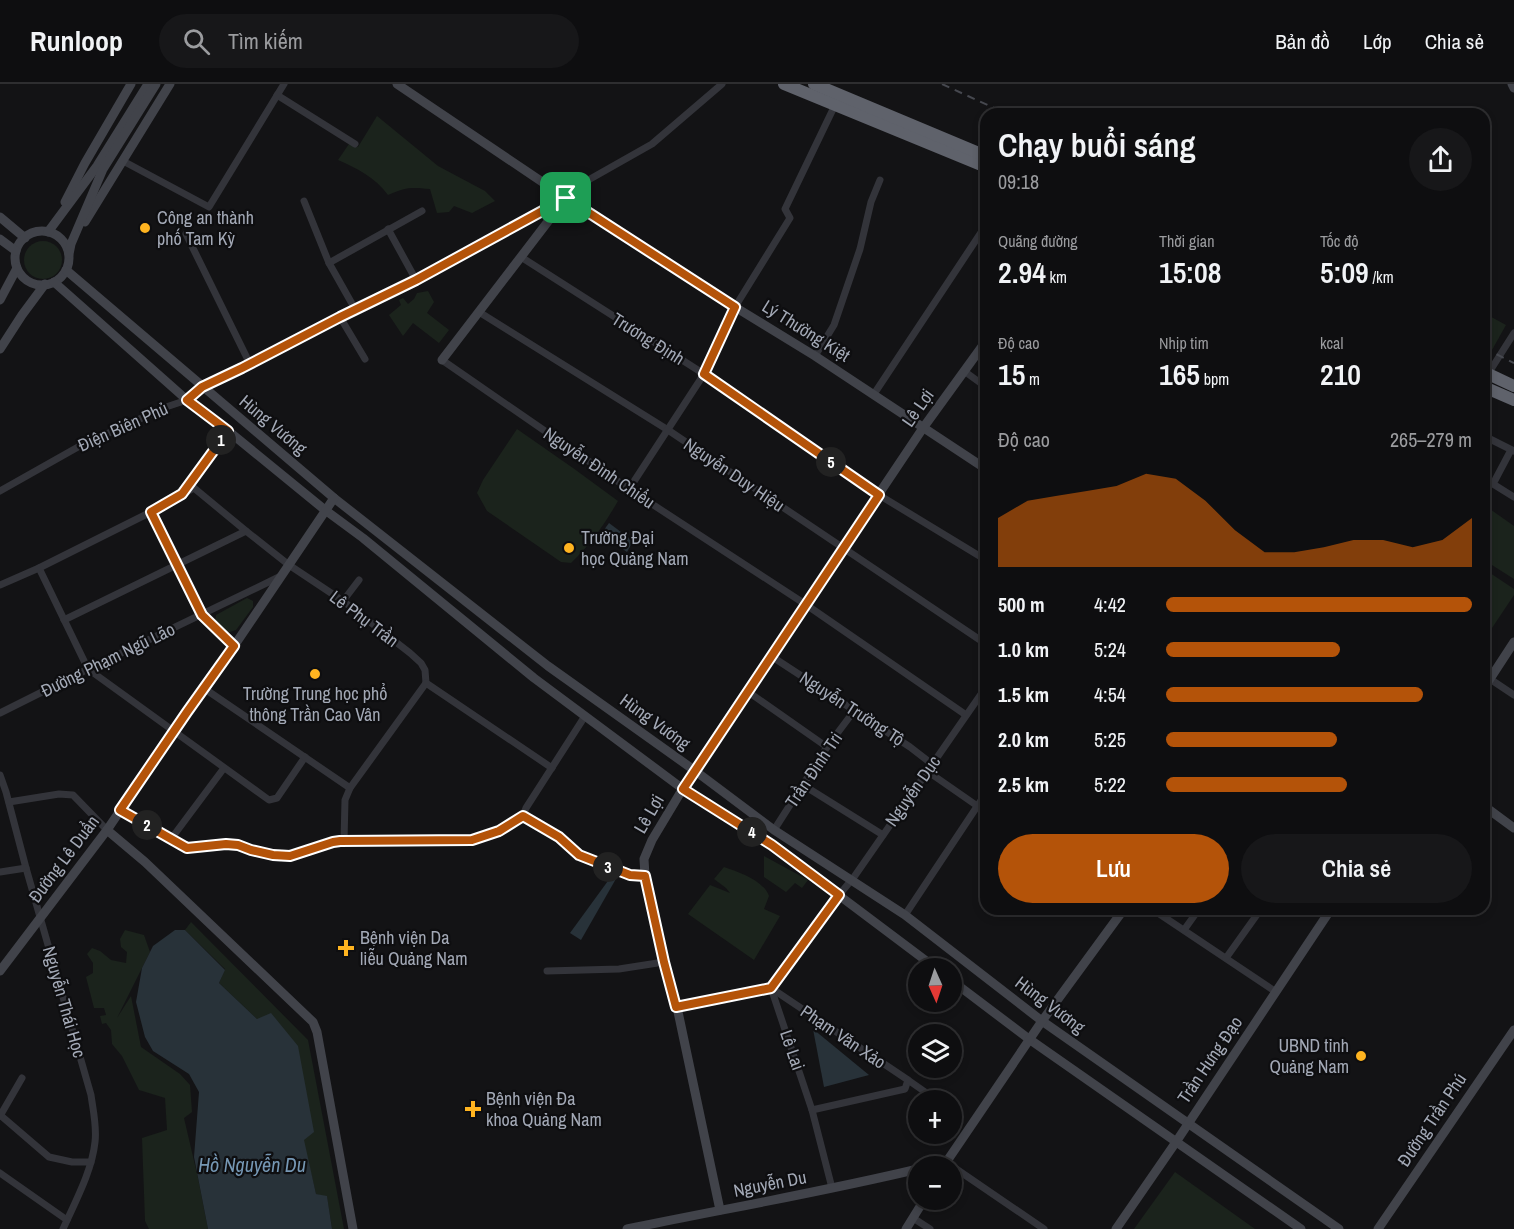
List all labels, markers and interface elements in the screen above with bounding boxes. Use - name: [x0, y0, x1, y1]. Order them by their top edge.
- search box: [159, 14, 579, 68]
- text: Runloop: [30, 22, 123, 60]
- icon: search: [180, 25, 213, 58]
- text: Tìm kiếm: [228, 26, 303, 56]
- text: Bản đồ: [1275, 27, 1330, 56]
- text: Lớp: [1363, 27, 1392, 56]
- text: Chia sẻ: [1425, 27, 1484, 56]
- text: Chạy buổi sáng: [998, 123, 1195, 167]
- button: share: [1409, 128, 1472, 191]
- text: 09:18: [998, 168, 1039, 195]
- pin: [540, 172, 591, 223]
- icon: arrive: [549, 181, 582, 214]
- place label: Công an thành phố Tam Kỳ: [157, 205, 254, 251]
- marker: Công an thành phố Tam Kỳ: [138, 221, 152, 235]
- text: Quãng đường: [998, 230, 1078, 252]
- text: Thời gian: [1159, 230, 1214, 252]
- text: Tốc độ: [1320, 230, 1359, 252]
- text: 2.94: [998, 252, 1046, 292]
- text: 15:08: [1159, 252, 1221, 292]
- text: 5:09: [1320, 252, 1369, 292]
- text: km: [1046, 266, 1067, 288]
- text: /km: [1369, 266, 1394, 288]
- street label: Lý Thường Kiệt: [758, 294, 855, 367]
- street label: Trương Định: [607, 306, 689, 371]
- text: Độ cao: [998, 332, 1040, 354]
- text: Nhịp tim: [1159, 332, 1209, 354]
- text: kcal: [1320, 332, 1343, 354]
- text: 15: [998, 354, 1025, 394]
- text: 165: [1159, 354, 1200, 394]
- text: 210: [1320, 354, 1361, 394]
- text: m: [1025, 368, 1040, 390]
- text: bpm: [1200, 368, 1229, 390]
- street label: Lê Lợi: [896, 384, 940, 432]
- street label: Hùng Vương: [234, 389, 313, 461]
- street label: Điện Biên Phủ: [74, 396, 172, 457]
- street label: Nguyễn Đình Chiểu: [539, 421, 660, 514]
- pin: 1: [206, 425, 236, 455]
- text: Độ cao: [998, 426, 1050, 453]
- text: 265–279 m: [1390, 426, 1472, 453]
- text: 1: [217, 429, 225, 451]
- street label: Nguyễn Duy Hiệu: [679, 432, 790, 518]
- pin: 5: [816, 447, 846, 477]
- text: 5: [827, 451, 835, 473]
- place label: Trường Đại học Quảng Nam: [581, 525, 688, 571]
- marker: Trường Đại học Quảng Nam: [562, 541, 576, 555]
- street label: Lê Phụ Trần: [325, 584, 404, 653]
- text: 500 m: [998, 591, 1045, 618]
- text: 4:42: [1094, 591, 1126, 618]
- street label: Đường Phạm Ngũ Lão: [37, 616, 179, 703]
- text: 1.0 km: [998, 636, 1049, 663]
- text: 5:24: [1094, 636, 1126, 663]
- street label: Nguyễn Trường Tộ: [795, 665, 910, 752]
- marker: Trường Trung học phổ thông Trần Cao Vân: [308, 667, 322, 681]
- place label: Trường Trung học phổ thông Trần Cao Vân: [243, 681, 387, 727]
- text: 1.5 km: [998, 681, 1049, 708]
- text: 4:54: [1094, 681, 1126, 708]
- street label: Hùng Vương: [615, 688, 696, 756]
- text: 2.0 km: [998, 726, 1049, 753]
- text: 5:25: [1094, 726, 1126, 753]
- street label: Trần Đình Tri: [779, 727, 848, 813]
- street label: Nguyễn Dục: [879, 750, 946, 831]
- text: 2.5 km: [998, 771, 1049, 798]
- text: 5:22: [1094, 771, 1126, 798]
- street label: Lê Lợi: [627, 790, 670, 838]
- street label: Đường Lê Duẩn: [23, 810, 105, 908]
- pin: 2: [132, 810, 162, 840]
- text: 2: [143, 814, 151, 836]
- pin: 4: [737, 817, 767, 847]
- text: 4: [748, 821, 756, 843]
- button: Lưu: [998, 834, 1229, 903]
- button: Chia sẻ: [1241, 834, 1472, 903]
- pin: 3: [593, 852, 623, 882]
- text: 3: [604, 856, 612, 878]
- place label: Bệnh viện Da liễu Quảng Nam: [360, 925, 467, 971]
- marker: Bệnh viện Da liễu Quảng Nam: [337, 939, 355, 957]
- street label: Nguyễn Thái Học: [37, 943, 92, 1060]
- north arrow: [908, 958, 962, 1012]
- map controls: [908, 958, 962, 1210]
- street label: Hùng Vương: [1010, 970, 1091, 1040]
- street label: Phạm Văn Xảo: [796, 999, 891, 1074]
- street label: Trần Hưng Đạo: [1171, 1011, 1248, 1108]
- button: layers: [908, 1024, 962, 1078]
- street label: Lê Lai: [774, 1026, 811, 1073]
- place label: UBND tỉnh Quảng Nam: [1269, 1033, 1349, 1079]
- marker: UBND tỉnh Quảng Nam: [1354, 1049, 1368, 1063]
- street label: Đường Trần Phú: [1391, 1068, 1472, 1171]
- place label: Bệnh viện Đa khoa Quảng Nam: [486, 1086, 602, 1132]
- button: +: [908, 1090, 962, 1144]
- marker: Bệnh viện Đa khoa Quảng Nam: [464, 1100, 482, 1118]
- water label: Hồ Nguyễn Du: [198, 1151, 306, 1178]
- button: −: [908, 1156, 962, 1210]
- street label: Nguyễn Du: [731, 1164, 809, 1203]

